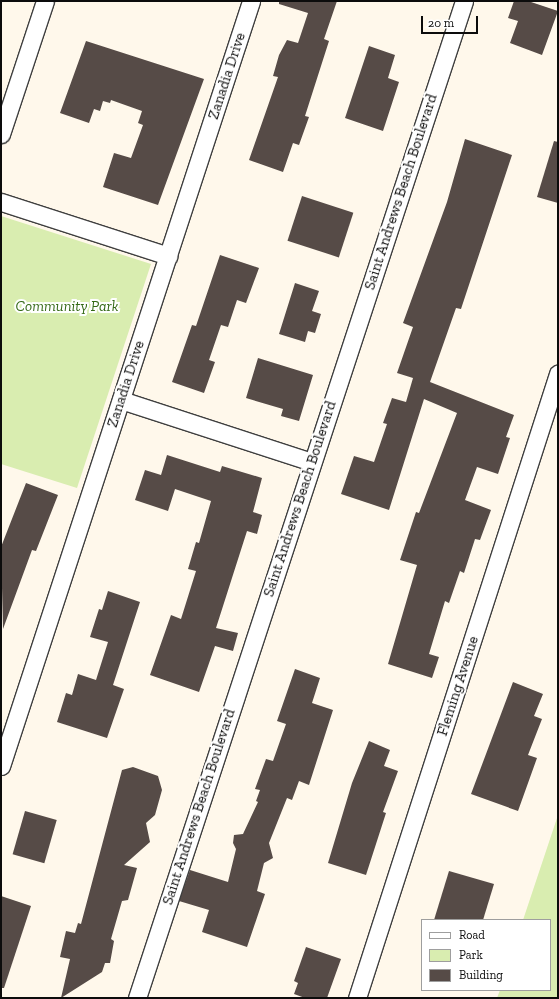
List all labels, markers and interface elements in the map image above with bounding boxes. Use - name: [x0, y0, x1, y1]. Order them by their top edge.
- scale bar: [423, 8, 480, 34]
- text: 20 m: [428, 16, 454, 30]
- street label: Zanadia Drive: [205, 30, 249, 122]
- street label: Saint Andrews Beach Boulevard: [361, 91, 441, 293]
- park label: Community Park: [16, 298, 118, 316]
- street label: Zanadia Drive: [104, 338, 148, 430]
- street label: Saint Andrews Beach Boulevard: [260, 398, 340, 600]
- street label: Fleming Avenue: [433, 634, 483, 738]
- street label: Saint Andrews Beach Boulevard: [159, 706, 239, 908]
- legend: [421, 919, 551, 991]
- text: Road: [459, 928, 485, 942]
- text: Park: [459, 948, 483, 962]
- text: Building: [459, 968, 503, 982]

